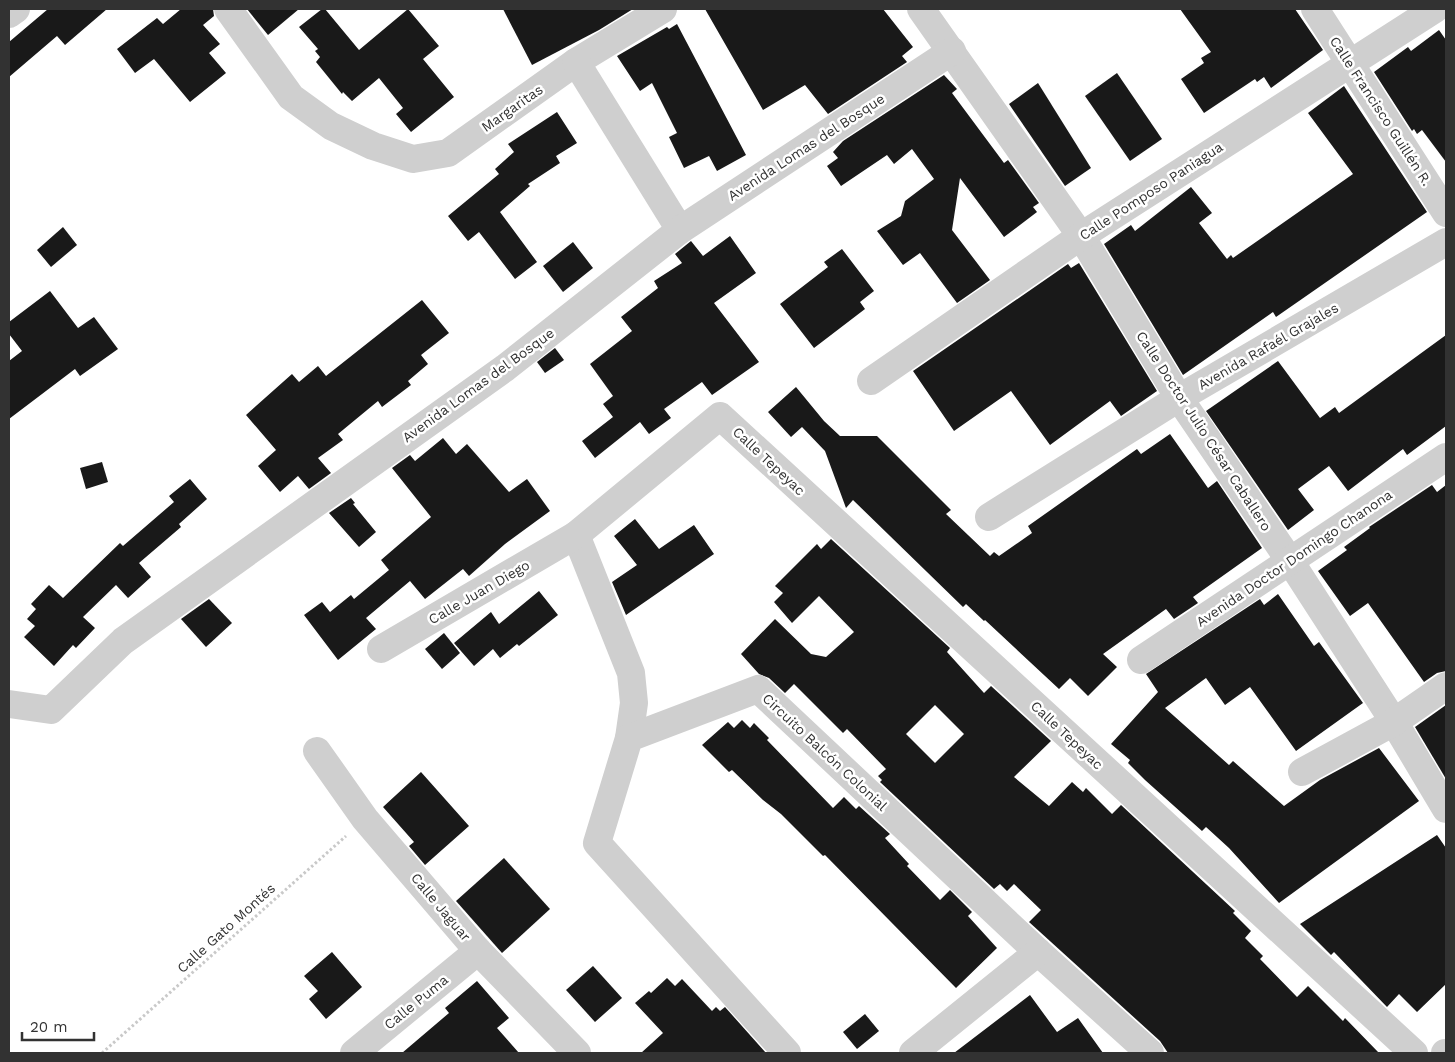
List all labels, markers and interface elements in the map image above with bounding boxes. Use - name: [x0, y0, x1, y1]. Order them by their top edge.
- street label: Calle Francisco Guillén R.: [1327, 33, 1435, 189]
- street label: Margaritas: [478, 81, 546, 135]
- street label: Avenida Lomas del Bosque: [725, 90, 887, 204]
- street label: Calle Pomposo Paniagua: [1076, 139, 1226, 243]
- street label: Avenida Rafaél Grajales: [1195, 299, 1341, 393]
- street label: Avenida Lomas del Bosque: [399, 325, 557, 445]
- street label: Calle Doctor Julio César Caballero: [1133, 328, 1275, 534]
- street label: Calle Tepeyac: [730, 423, 809, 499]
- street label: Avenida Doctor Domingo Chanona: [1193, 486, 1395, 630]
- street label: Calle Juan Diego: [426, 557, 532, 627]
- street label: Circuito Balcón Colonial: [759, 690, 891, 814]
- street label: Calle Tepeyac: [1028, 697, 1107, 773]
- street label: Calle Jaguar: [408, 870, 474, 945]
- street label: Calle Gato Montés: [174, 880, 278, 976]
- street label: Calle Puma: [381, 971, 451, 1033]
- scale bar: [22, 1010, 95, 1042]
- text: 20 m: [30, 1018, 68, 1036]

